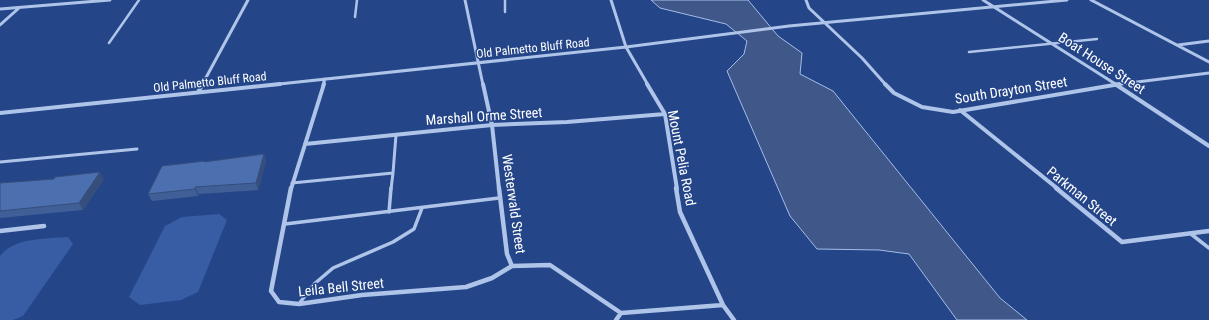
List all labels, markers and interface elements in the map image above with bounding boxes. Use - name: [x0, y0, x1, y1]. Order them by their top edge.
- street label: Boat House Street: [1056, 29, 1148, 97]
- street label: Old Palmetto Bluff Road: [476, 35, 590, 61]
- street label: Old Palmetto Bluff Road: [153, 69, 267, 95]
- street label: South Drayton Street: [954, 73, 1068, 107]
- street label: Marshall Orme Street: [425, 104, 543, 128]
- street label: Mount Pelia Road: [665, 109, 699, 207]
- street label: Westerwald Street: [499, 153, 529, 255]
- street label: Parkman Street: [1044, 163, 1120, 229]
- street label: Leila Bell Street: [297, 275, 385, 299]

